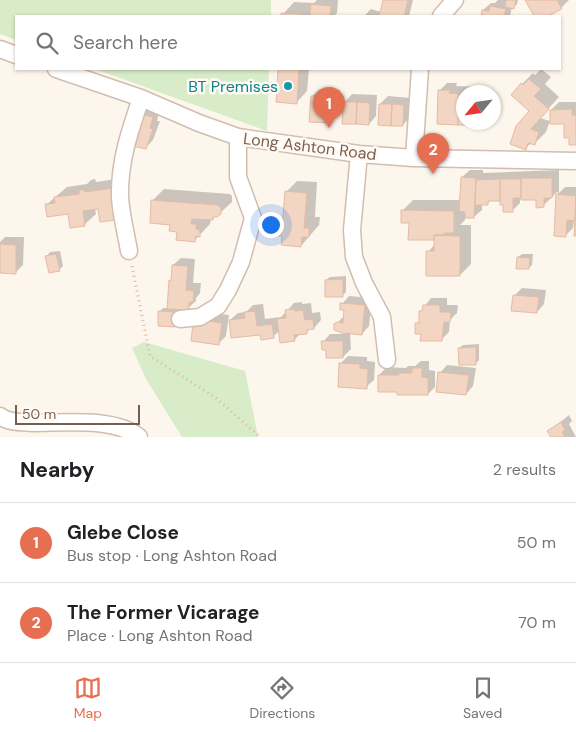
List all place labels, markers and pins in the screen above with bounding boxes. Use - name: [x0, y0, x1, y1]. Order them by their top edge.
- place label: BT Premises: [188, 76, 278, 97]
- marker: BT Premises: [282, 80, 294, 92]
- pin: 1: [313, 87, 345, 128]
- pin: 2: [417, 133, 449, 174]

